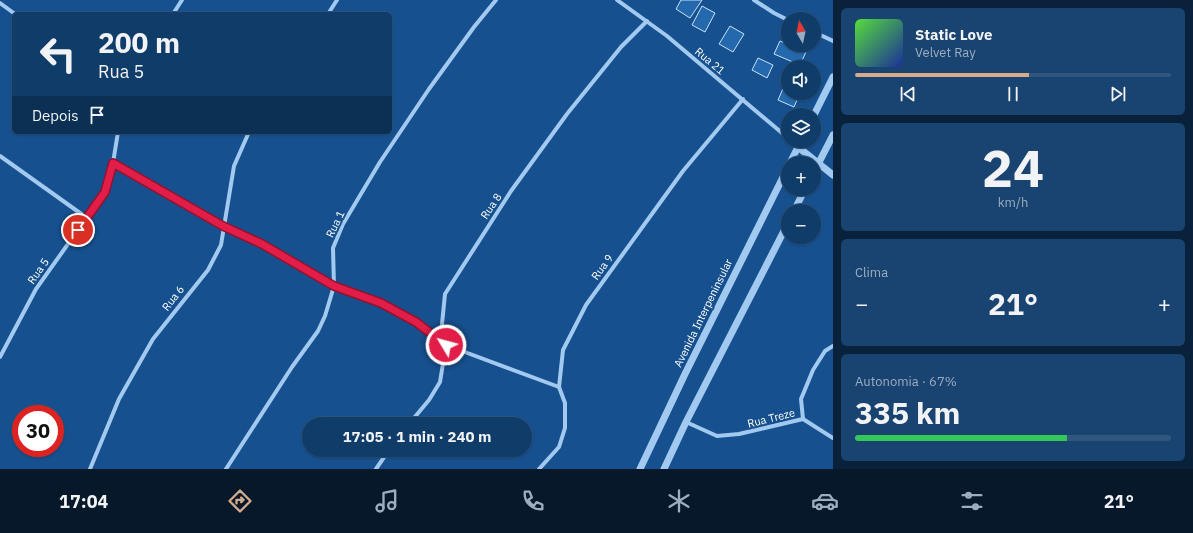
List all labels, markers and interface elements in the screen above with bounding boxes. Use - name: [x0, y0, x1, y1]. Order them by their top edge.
- north arrow: [781, 12, 821, 52]
- map controls: [781, 12, 821, 244]
- text: 200 m: [98, 24, 180, 61]
- text: Static Love: [915, 25, 992, 44]
- icon: left: [32, 28, 84, 80]
- street label: Rua 21: [692, 44, 728, 78]
- text: Velvet Ray: [915, 44, 976, 61]
- text: Rua 5: [98, 60, 144, 83]
- button: sound: [781, 60, 821, 100]
- icon: previous: [897, 83, 919, 105]
- icon: pause: [1002, 83, 1024, 105]
- icon: next: [1107, 83, 1129, 105]
- icon: arrive: [86, 104, 108, 126]
- text: Depois: [32, 106, 78, 125]
- button: layers: [781, 108, 821, 148]
- text: 24: [982, 134, 1044, 201]
- button: +: [781, 156, 821, 196]
- street label: Rua 8: [477, 190, 505, 222]
- text: km/h: [998, 194, 1028, 211]
- button: −: [781, 204, 821, 244]
- street label: Rua 1: [322, 208, 348, 240]
- pin: [61, 213, 95, 247]
- icon: arrive: [67, 219, 89, 241]
- street label: Rua 9: [588, 251, 616, 283]
- street label: Rua 5: [24, 255, 52, 287]
- street label: Avenida Interpeninsular: [671, 257, 735, 369]
- text: Clima: [855, 264, 888, 281]
- street label: Rua 6: [159, 283, 187, 313]
- text: 21°: [988, 284, 1038, 323]
- text: −: [855, 289, 868, 318]
- text: +: [1158, 289, 1171, 318]
- position arrow: [425, 324, 467, 366]
- text: Autonomia · 67%: [855, 373, 957, 390]
- text: 335 km: [855, 393, 960, 432]
- speed limit sign: 30: [12, 405, 64, 457]
- street label: Rua Treze: [746, 405, 796, 431]
- text: 17:05 · 1 min · 240 m: [343, 427, 491, 446]
- icon: directions: [226, 487, 254, 515]
- icon: music: [373, 487, 401, 515]
- icon: phone: [519, 487, 547, 515]
- icon: climate: [665, 487, 693, 515]
- icon: car: [811, 487, 839, 515]
- icon: filters: [958, 487, 986, 515]
- text: 17:04: [59, 490, 108, 513]
- text: 21°: [1104, 490, 1134, 513]

